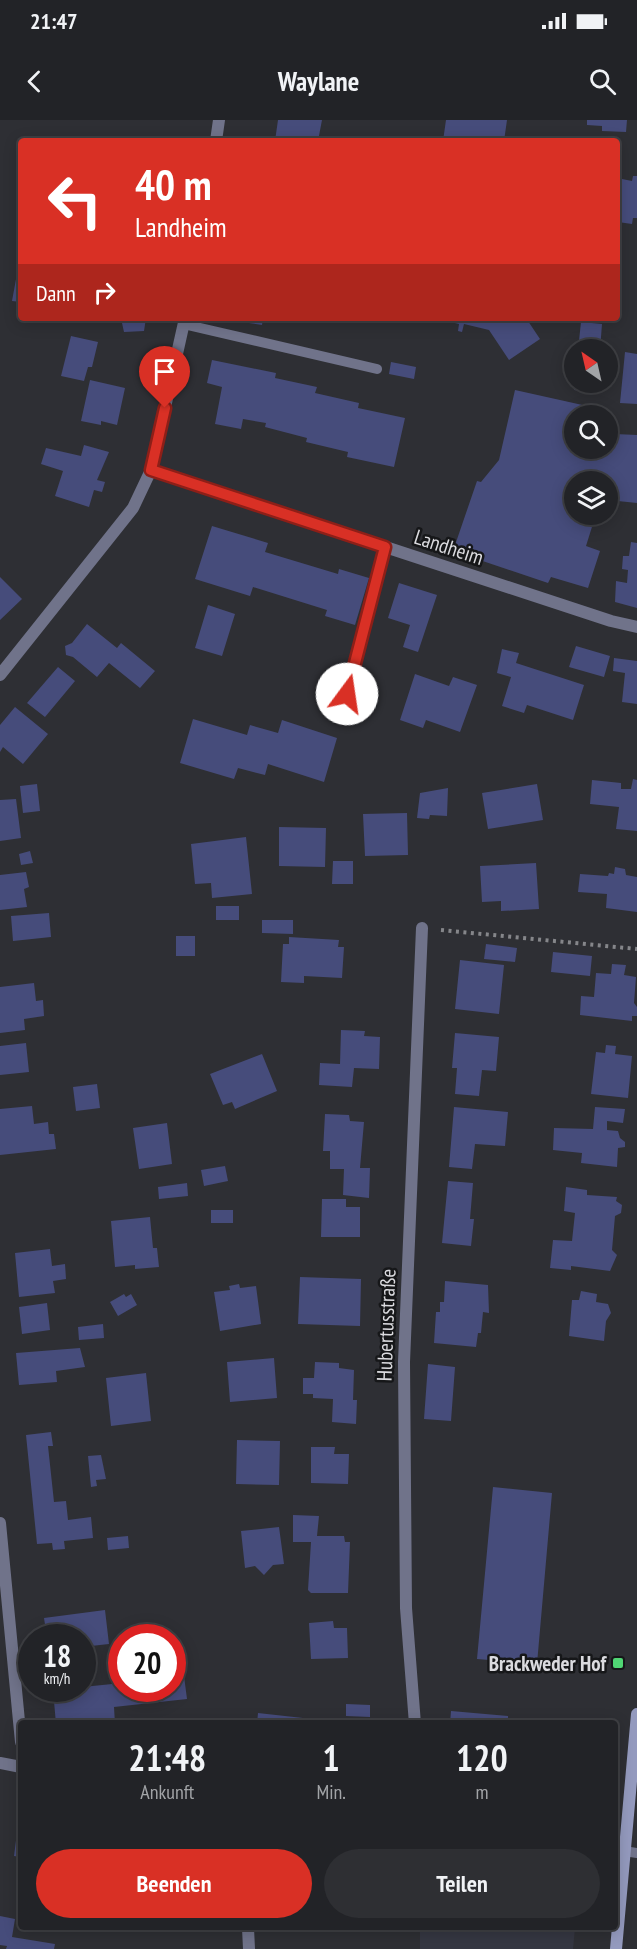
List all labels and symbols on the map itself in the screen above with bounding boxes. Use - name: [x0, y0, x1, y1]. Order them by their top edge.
- north arrow: [564, 339, 618, 393]
- pin: [139, 346, 190, 408]
- street label: Landheim: [411, 523, 487, 571]
- position arrow: [315, 662, 379, 726]
- street label: Hubertusstraße: [371, 1268, 401, 1382]
- speed limit sign: 20: [108, 1624, 186, 1702]
- place label: Brackweder Hof: [489, 1650, 607, 1677]
- marker: Brackweder Hof: [611, 1656, 625, 1670]

